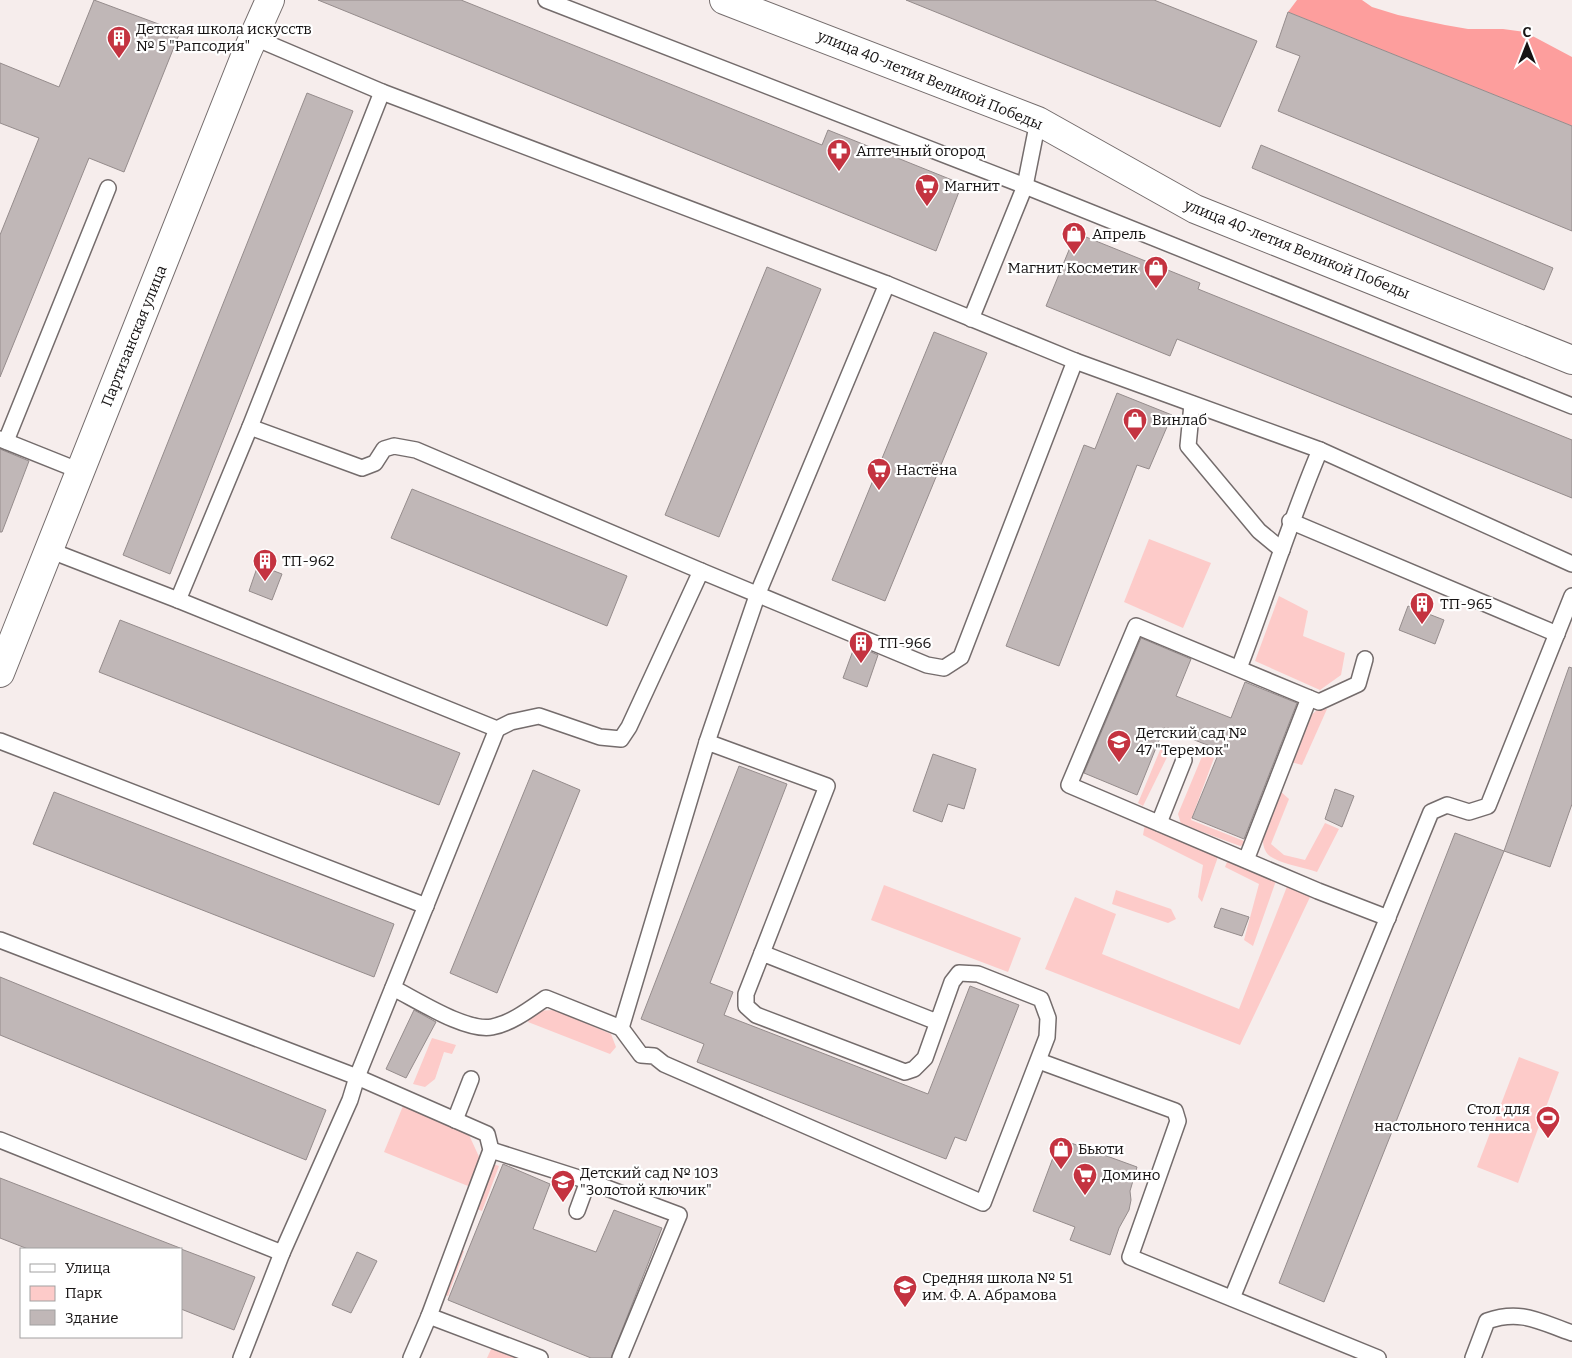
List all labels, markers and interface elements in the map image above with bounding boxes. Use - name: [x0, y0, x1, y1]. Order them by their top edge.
- place label: Детская школа искусств № 5 "Рапсодия": [136, 20, 312, 55]
- north arrow: [1502, 20, 1552, 70]
- text: С: [1523, 24, 1532, 41]
- building icon: Детская школа искусств № 5 "Рапсодия": [106, 25, 132, 59]
- street label: улица 40-летия Великой Победы: [814, 26, 1045, 134]
- pharmacy icon: Аптечный огород: [826, 138, 852, 172]
- place label: Аптечный огород: [856, 142, 985, 160]
- supermarket icon: Магнит: [914, 173, 940, 207]
- place label: Магнит: [944, 177, 1000, 195]
- street label: улица 40-летия Великой Победы: [1181, 195, 1412, 303]
- shop icon: Апрель: [1061, 221, 1087, 255]
- place label: Апрель: [1092, 225, 1146, 243]
- shop icon: Магнит Косметик: [1143, 255, 1169, 289]
- place label: Магнит Косметик: [1008, 259, 1138, 277]
- street label: Партизанская улица: [97, 263, 171, 409]
- shop icon: Винлаб: [1122, 407, 1148, 441]
- place label: Винлаб: [1152, 411, 1207, 429]
- supermarket icon: Настёна: [866, 457, 892, 491]
- place label: Настёна: [896, 461, 957, 479]
- building icon: ТП-962: [252, 548, 278, 582]
- place label: ТП-962: [282, 552, 335, 570]
- building icon: ТП-965: [1409, 591, 1435, 625]
- place label: ТП-965: [1440, 595, 1492, 613]
- building icon: ТП-966: [848, 630, 874, 664]
- place label: ТП-966: [878, 634, 931, 652]
- place label: Детский сад № 47 "Теремок": [1136, 724, 1247, 759]
- school or university icon: Детский сад № 47 "Теремок": [1106, 729, 1132, 763]
- place label: Стол для настольного тенниса: [1374, 1100, 1530, 1135]
- sports icon: Стол для настольного тенниса: [1535, 1105, 1561, 1139]
- shop icon: Бьюти: [1048, 1136, 1074, 1170]
- place label: Бьюти: [1078, 1140, 1124, 1158]
- supermarket icon: Домино: [1072, 1162, 1098, 1196]
- place label: Детский сад № 103 "Золотой ключик": [580, 1164, 718, 1199]
- place label: Домино: [1102, 1166, 1161, 1184]
- school or university icon: Детский сад № 103 "Золотой ключик": [550, 1169, 576, 1203]
- legend: [20, 1248, 182, 1338]
- text: Улица: [65, 1259, 111, 1277]
- place label: Средняя школа № 51 им. Ф. А. Абрамова: [922, 1269, 1073, 1304]
- school or university icon: Средняя школа № 51 им. Ф. А. Абрамова: [892, 1274, 918, 1308]
- text: Парк: [65, 1284, 103, 1302]
- text: Здание: [65, 1309, 119, 1327]

